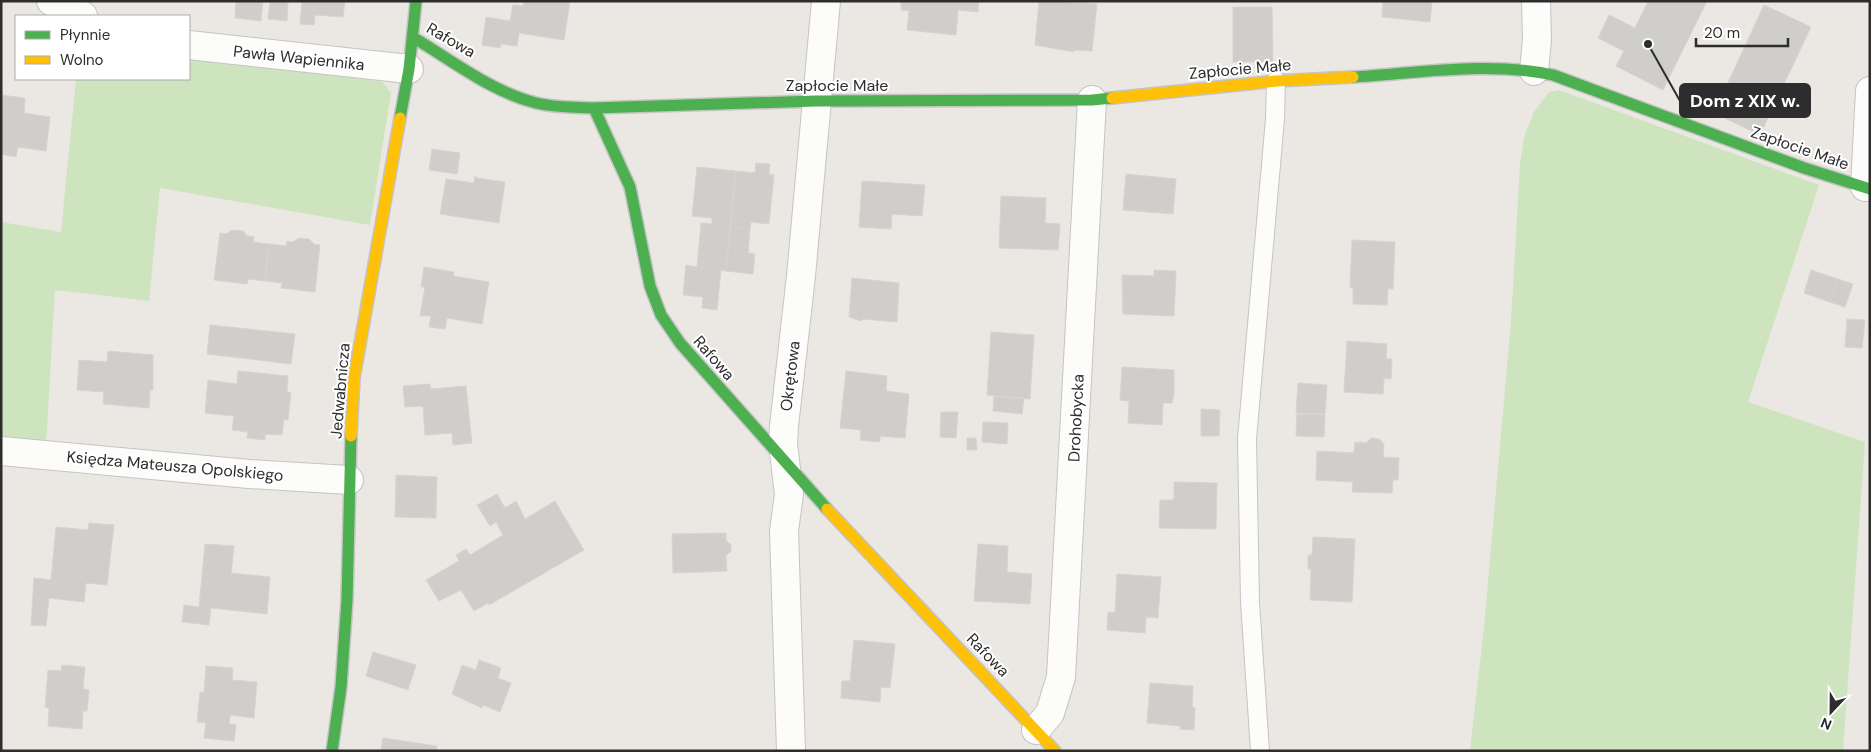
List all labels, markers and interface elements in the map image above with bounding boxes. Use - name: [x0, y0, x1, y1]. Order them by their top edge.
- legend: [15, 15, 190, 80]
- scale bar: [1696, 15, 1788, 47]
- street label: Rafowa: [423, 18, 479, 62]
- text: 20 m: [1704, 23, 1740, 43]
- text: Płynnie: [60, 25, 110, 45]
- street label: Pawła Wapiennika: [232, 41, 366, 75]
- text: Wolno: [60, 50, 104, 70]
- street label: Zapłocie Małe: [1188, 54, 1292, 84]
- street label: Zapłocie Małe: [786, 75, 888, 96]
- callout: Dom z XIX w.: [1680, 84, 1810, 117]
- text: Dom z XIX w.: [1690, 89, 1800, 113]
- street label: Zapłocie Małe: [1748, 121, 1852, 175]
- street label: Rafowa: [689, 331, 739, 385]
- street label: Okrętowa: [775, 340, 805, 412]
- street label: Jedwabnicza: [325, 342, 355, 440]
- street label: Drohobycka: [1063, 373, 1089, 463]
- street label: Księdza Mateusza Opolskiego: [66, 446, 284, 486]
- street label: Rafowa: [962, 629, 1014, 681]
- north arrow: [1806, 687, 1856, 737]
- text: N: [1818, 714, 1834, 734]

